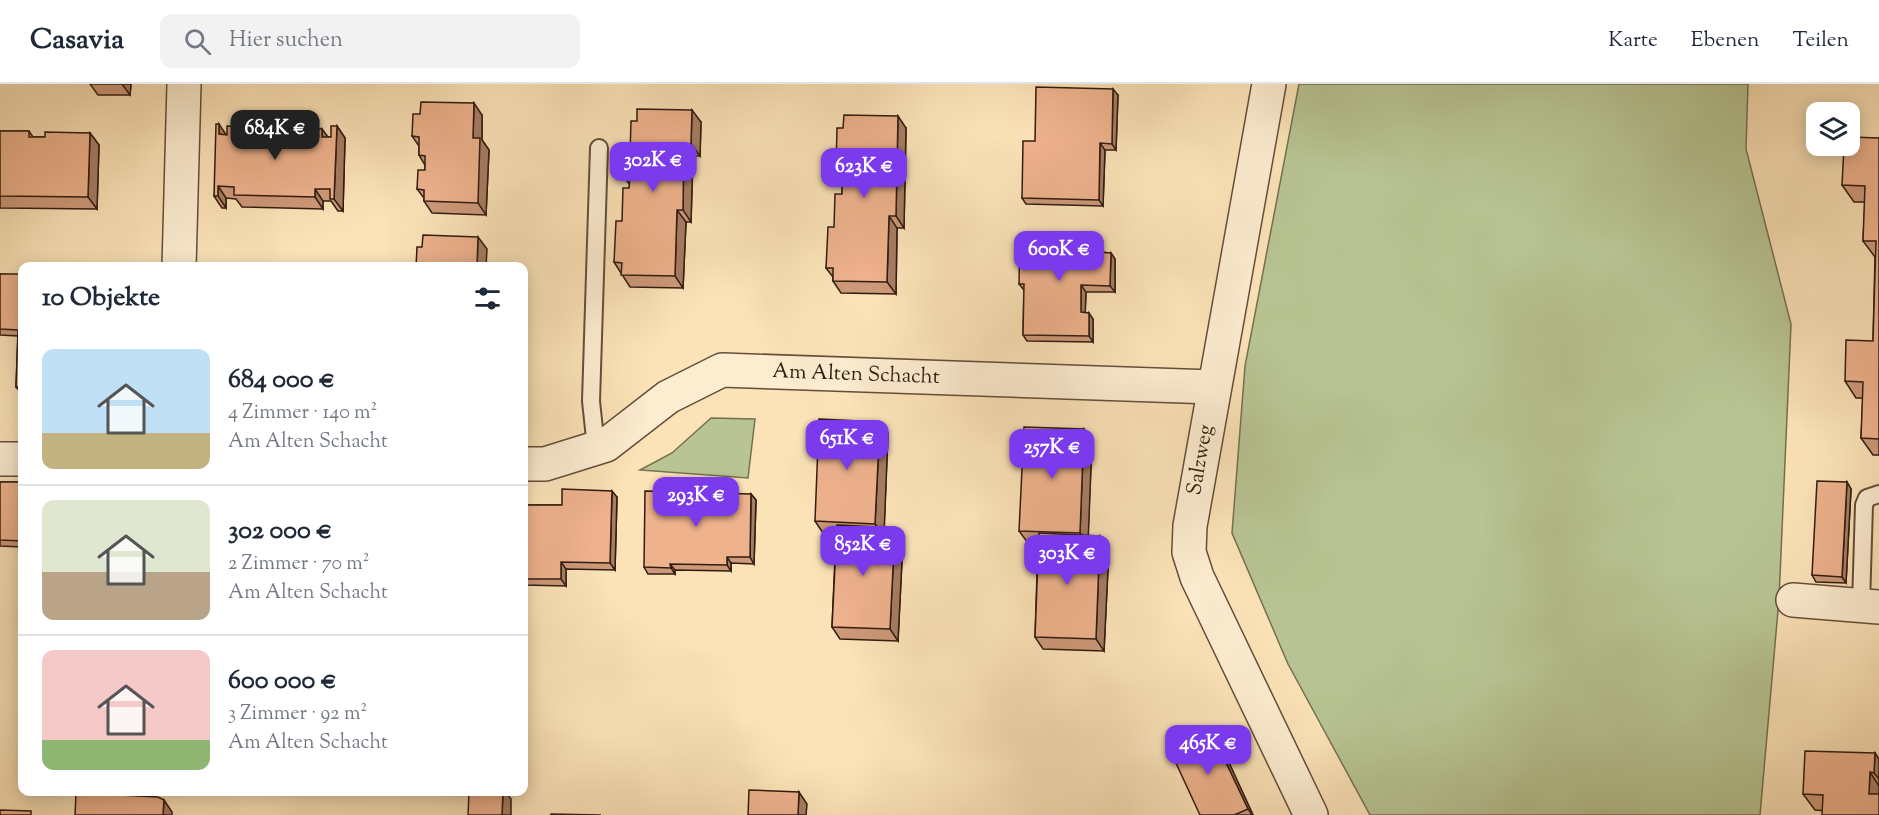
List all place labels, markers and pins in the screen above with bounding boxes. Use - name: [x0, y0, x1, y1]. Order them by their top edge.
- pin: 684K €: [226, 110, 324, 161]
- pin: 302K €: [604, 142, 702, 193]
- pin: 623K €: [815, 148, 913, 199]
- pin: 600K €: [1010, 231, 1108, 282]
- pin: 651K €: [798, 420, 896, 471]
- pin: 257K €: [1003, 429, 1101, 480]
- pin: 293K €: [647, 477, 745, 528]
- pin: 852K €: [814, 526, 912, 577]
- pin: 303K €: [1018, 535, 1116, 586]
- pin: 465K €: [1159, 725, 1257, 776]

